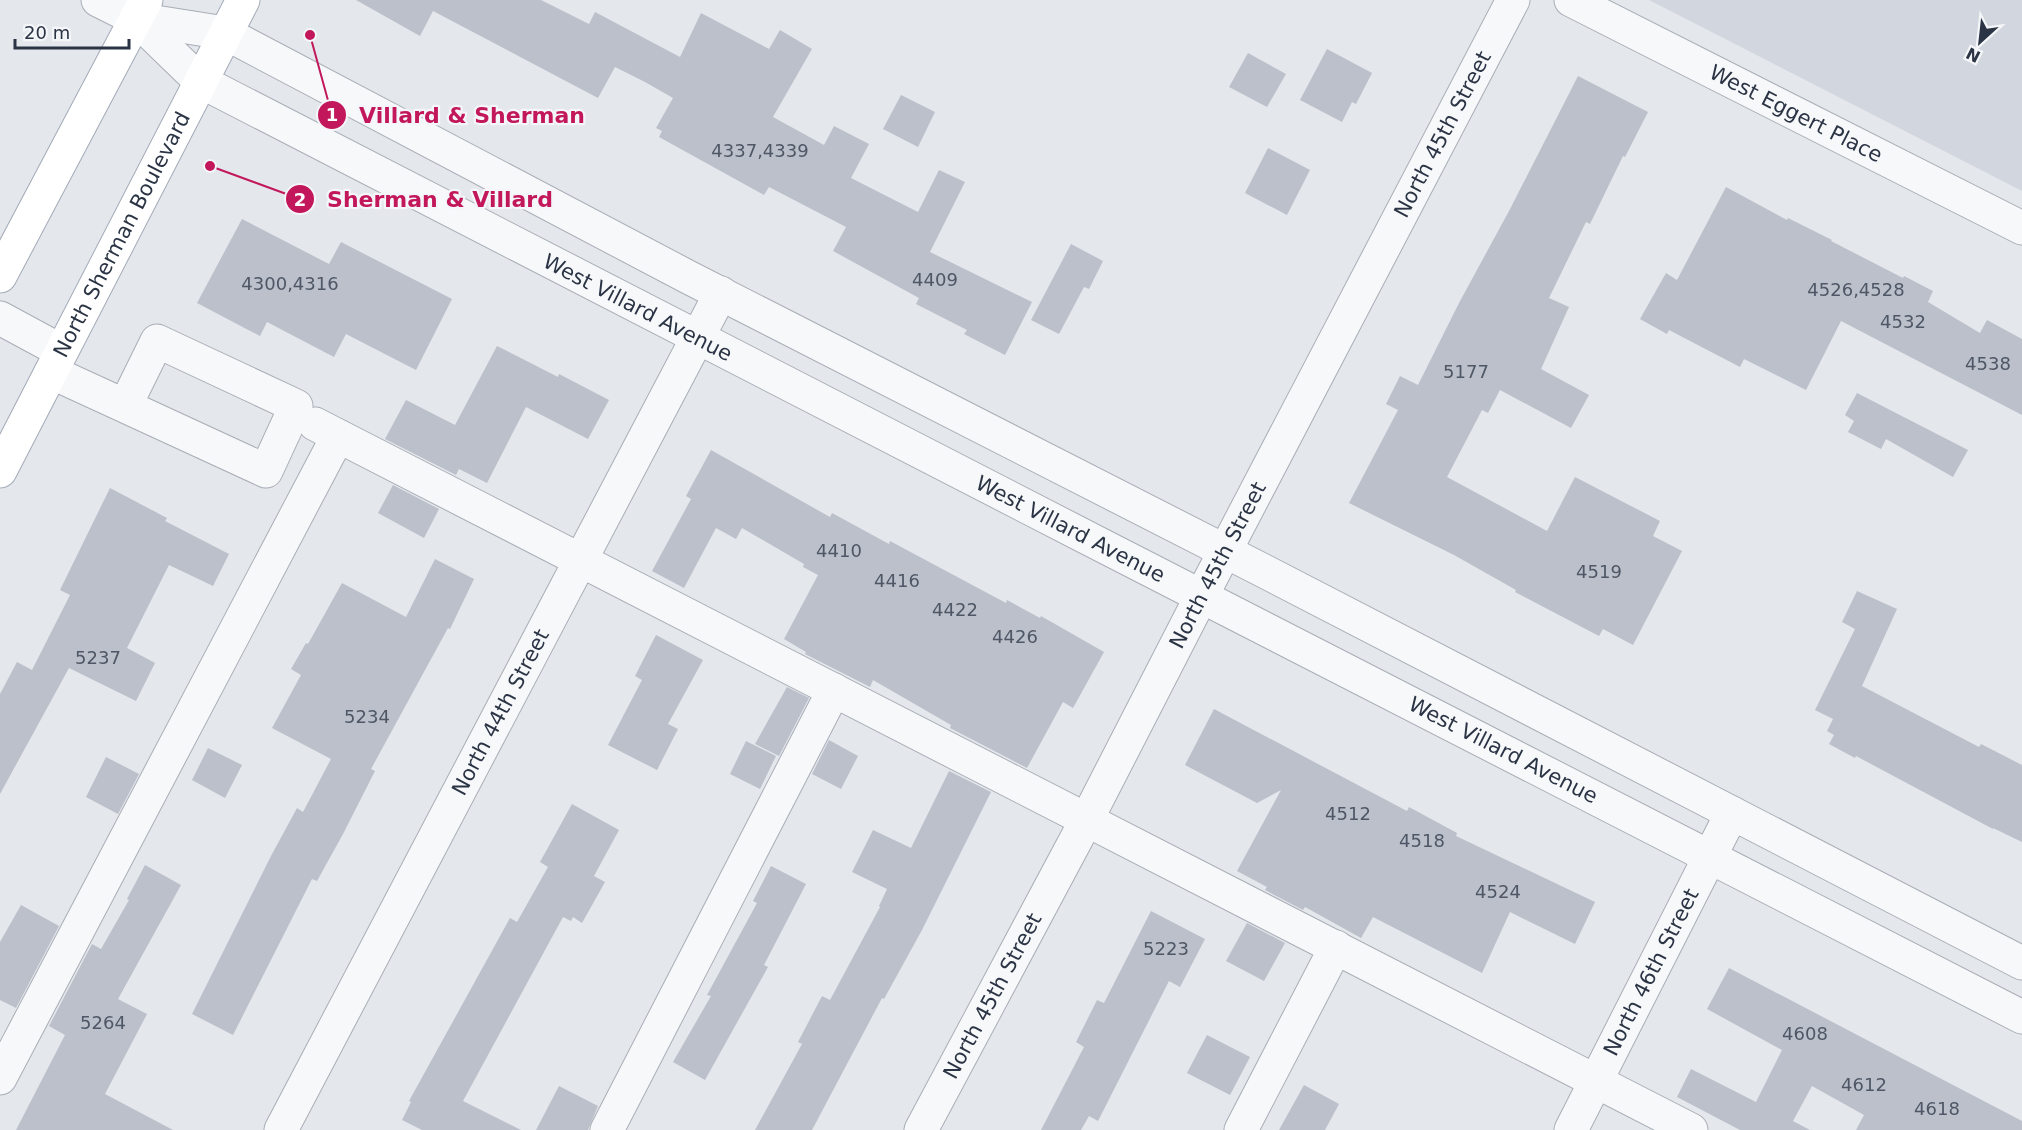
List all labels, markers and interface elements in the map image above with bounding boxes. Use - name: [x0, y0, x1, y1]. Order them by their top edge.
- scale bar: [15, 12, 129, 50]
- north arrow: [1950, 12, 2010, 72]
- text: 20 m: [24, 22, 70, 43]
- text: N: [1963, 43, 1984, 66]
- street label: North 45th Street: [1389, 47, 1496, 222]
- street label: West Eggert Place: [1705, 60, 1886, 167]
- callout: Villard & Sherman: [317, 95, 596, 135]
- text: Villard & Sherman: [359, 103, 585, 128]
- text: 1: [326, 104, 338, 125]
- street label: North Sherman Boulevard: [49, 108, 195, 361]
- house number: 4337,4339: [711, 140, 809, 161]
- callout: Sherman & Villard: [285, 179, 565, 219]
- text: Sherman & Villard: [327, 187, 553, 212]
- text: 2: [294, 189, 306, 210]
- street label: West Villard Avenue: [539, 249, 736, 366]
- house number: 4409: [912, 269, 958, 290]
- house number: 4300,4316: [241, 273, 339, 294]
- house number: 4526,4528: [1807, 279, 1905, 300]
- house number: 4532: [1880, 311, 1926, 332]
- house number: 4538: [1965, 353, 2011, 374]
- house number: 5177: [1443, 361, 1489, 382]
- street label: West Villard Avenue: [972, 471, 1169, 587]
- street label: North 45th Street: [1165, 478, 1271, 653]
- house number: 4410: [816, 540, 862, 561]
- house number: 4519: [1576, 561, 1622, 582]
- house number: 4416: [874, 570, 920, 591]
- house number: 4422: [932, 599, 978, 620]
- street label: North 44th Street: [447, 625, 554, 799]
- house number: 4426: [992, 626, 1038, 647]
- house number: 5237: [75, 647, 121, 668]
- street label: West Villard Avenue: [1405, 692, 1602, 808]
- house number: 5234: [344, 706, 390, 727]
- house number: 4512: [1325, 803, 1371, 824]
- house number: 4518: [1399, 830, 1445, 851]
- house number: 4524: [1475, 881, 1521, 902]
- street label: North 46th Street: [1599, 885, 1704, 1060]
- street label: North 45th Street: [939, 909, 1047, 1083]
- house number: 5223: [1143, 938, 1189, 959]
- house number: 5264: [80, 1012, 126, 1033]
- house number: 4608: [1782, 1023, 1828, 1044]
- house number: 4612: [1841, 1074, 1887, 1095]
- house number: 4618: [1914, 1098, 1960, 1119]

